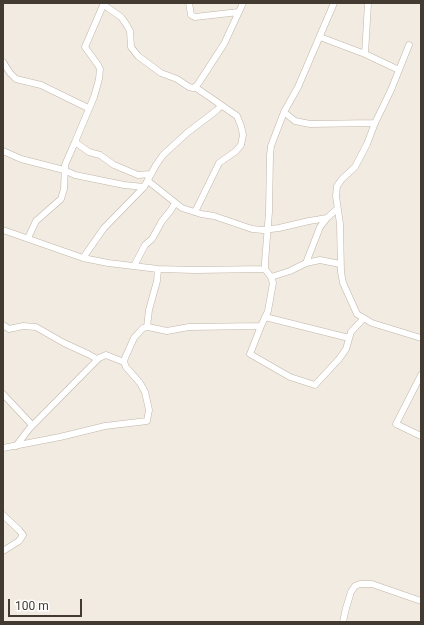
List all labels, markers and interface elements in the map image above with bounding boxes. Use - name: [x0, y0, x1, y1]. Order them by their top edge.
- scale bar: [10, 591, 84, 617]
- text: 100 m: [15, 599, 49, 613]

